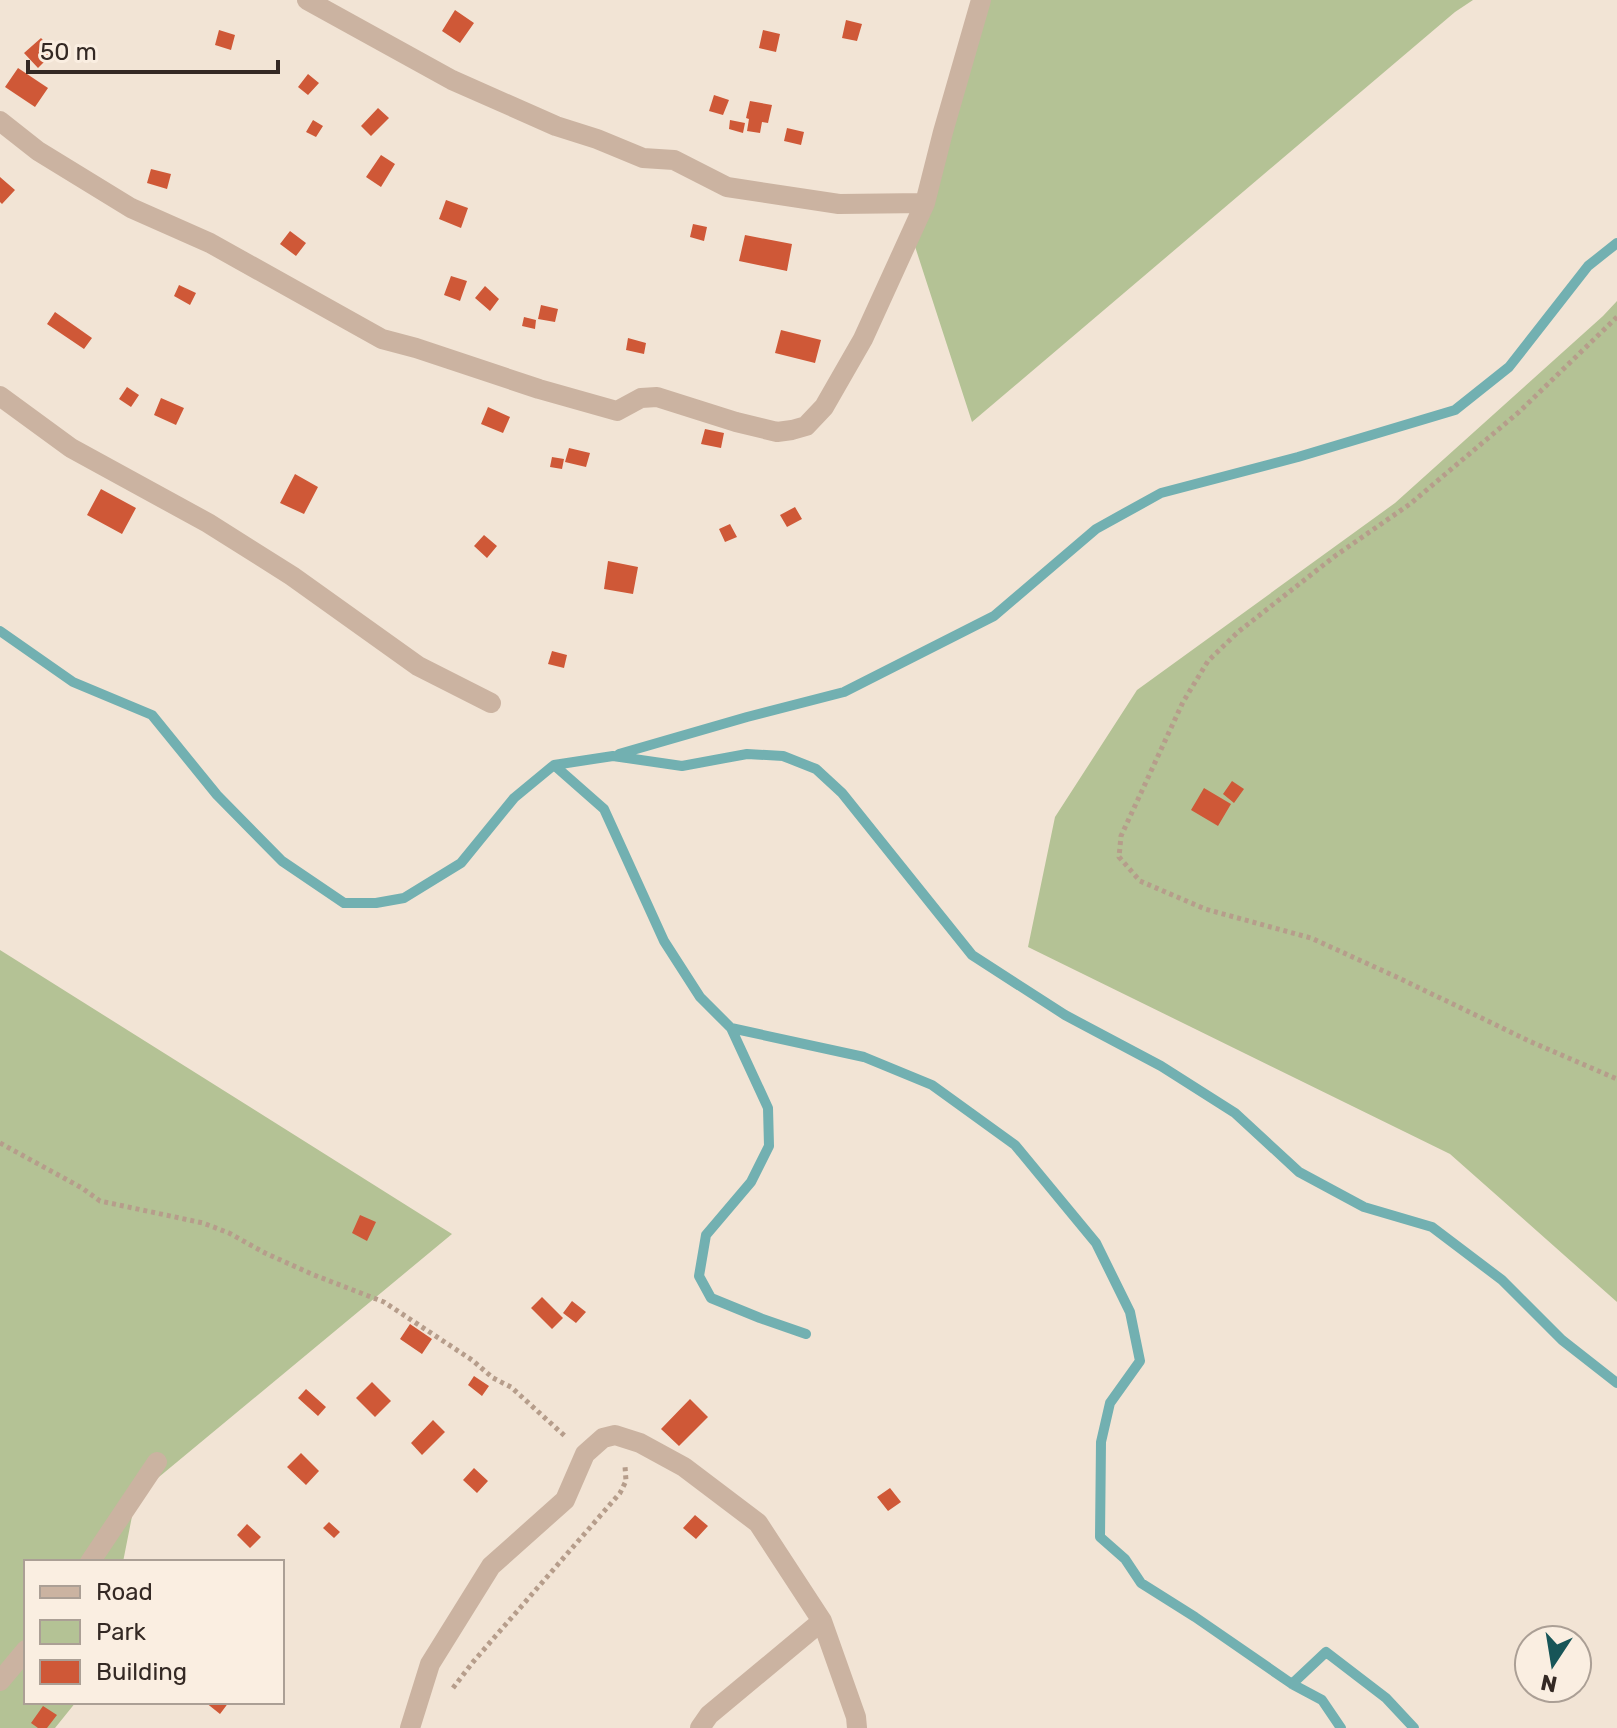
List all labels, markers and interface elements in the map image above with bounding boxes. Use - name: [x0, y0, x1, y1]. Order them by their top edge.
- scale bar: [28, 24, 278, 74]
- text: 50 m: [40, 38, 97, 66]
- legend: [24, 1560, 284, 1704]
- text: Road: [96, 1578, 153, 1606]
- text: Park: [96, 1618, 147, 1646]
- north arrow: [1513, 1624, 1593, 1704]
- text: Building: [96, 1658, 187, 1686]
- text: N: [1538, 1668, 1559, 1698]

